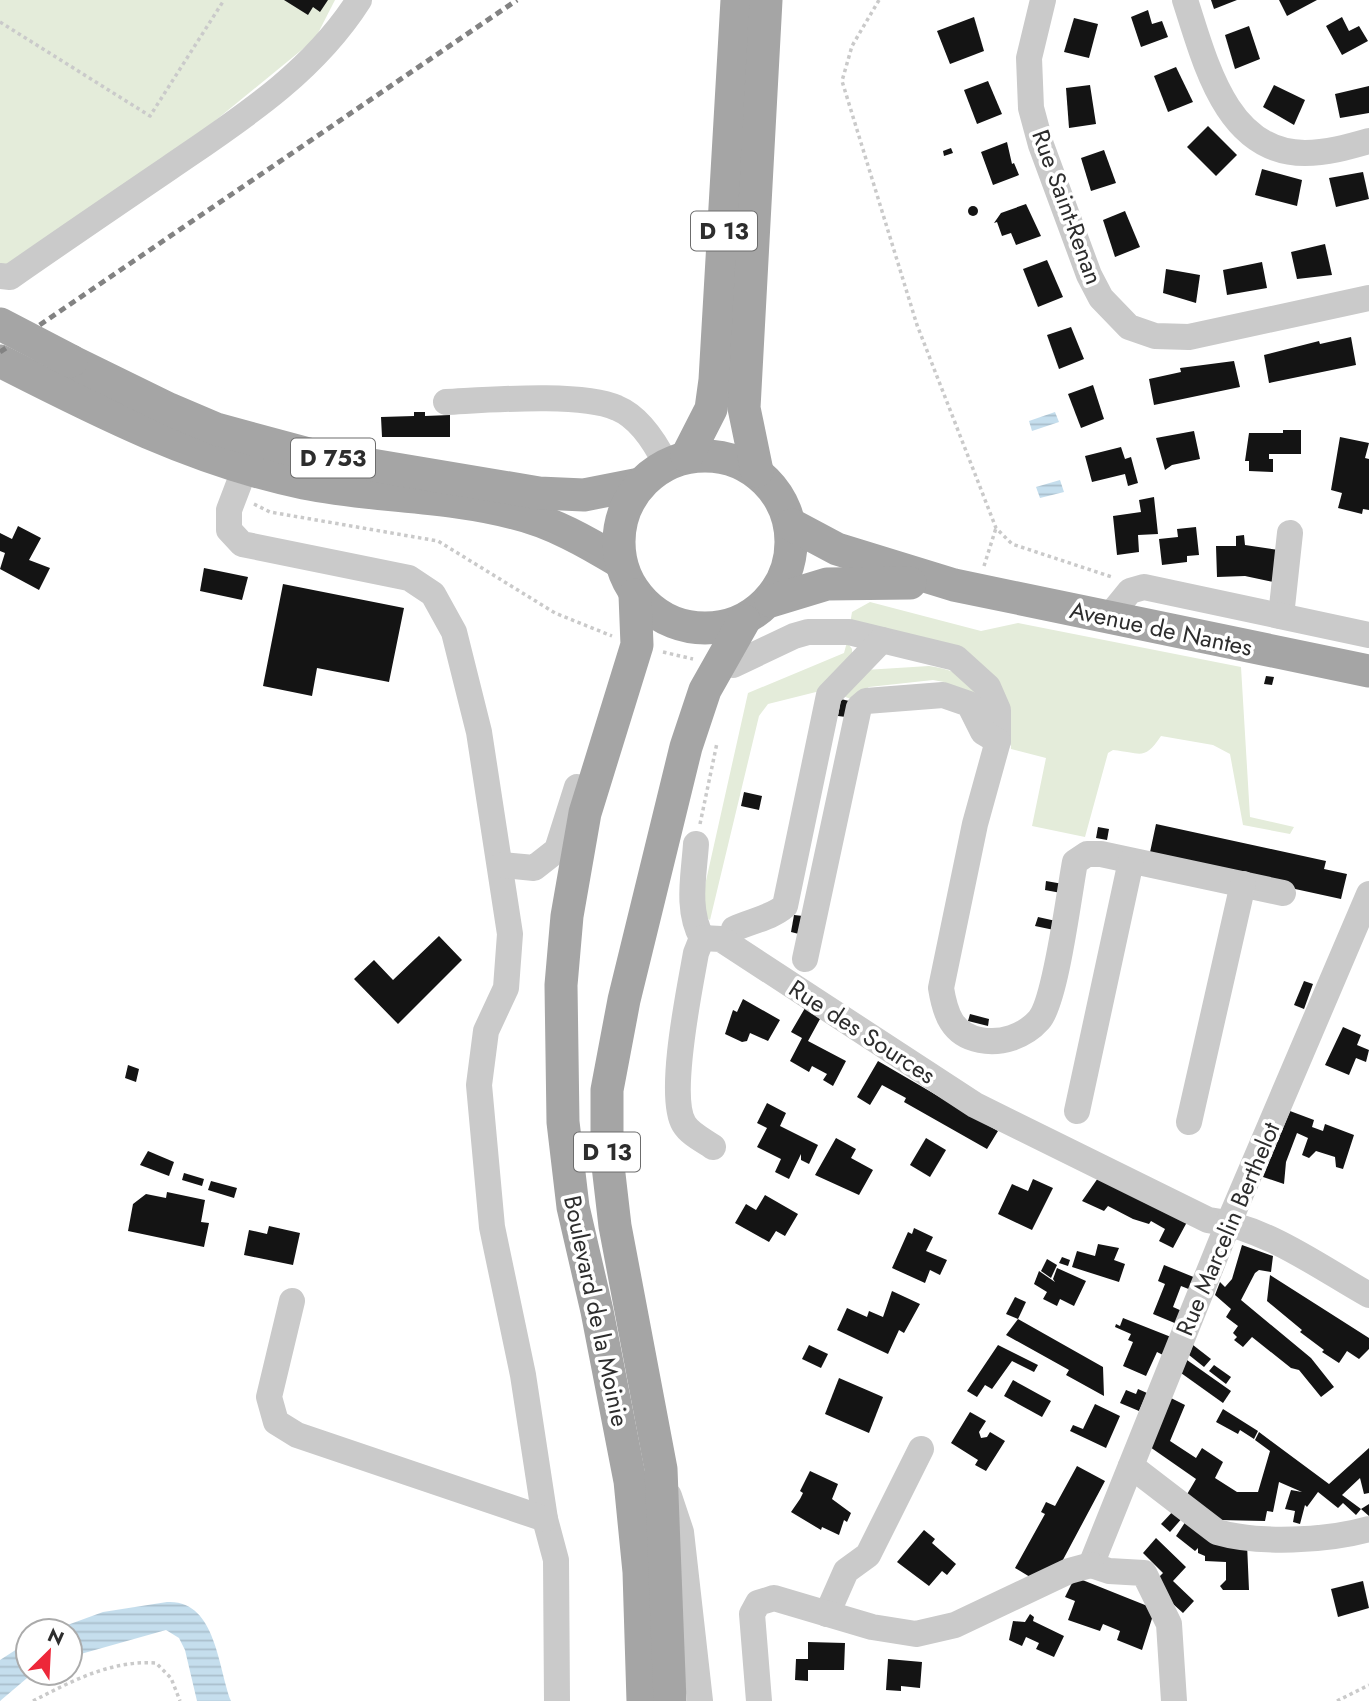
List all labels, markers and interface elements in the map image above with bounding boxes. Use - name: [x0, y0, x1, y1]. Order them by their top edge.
- street label: Rue Saint-Renan: [1023, 125, 1112, 289]
- road number: D 13: [691, 212, 757, 250]
- road number: D 753: [291, 438, 375, 478]
- street label: Avenue de Nantes: [1067, 592, 1256, 665]
- street label: Rue des Sources: [782, 971, 943, 1092]
- street label: Rue Marcelin Berthelot: [1167, 1116, 1288, 1341]
- road number: D 13: [574, 1133, 640, 1172]
- street label: Boulevard de la Moinie: [555, 1192, 638, 1430]
- north arrow: [14, 1617, 84, 1687]
- text: N: [43, 1622, 68, 1652]

